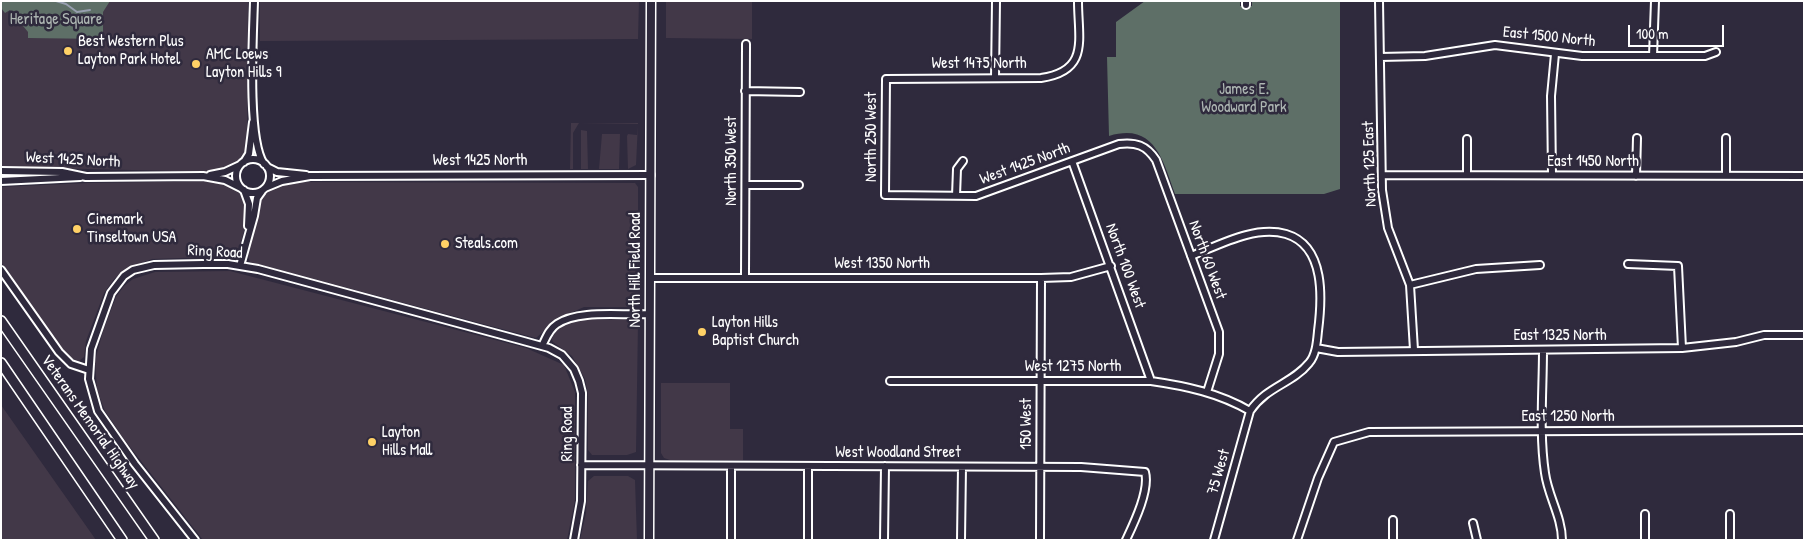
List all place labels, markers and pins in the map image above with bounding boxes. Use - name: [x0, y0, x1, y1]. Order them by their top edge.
- place label: Best Western Plus Layton Park Hotel: [78, 32, 184, 70]
- marker: Best Western Plus Layton Park Hotel: [62, 45, 74, 57]
- place label: AMC Loews Layton Hills 9: [206, 45, 282, 83]
- marker: AMC Loews Layton Hills 9: [190, 58, 202, 70]
- place label: Cinemark Tinseltown USA: [87, 210, 176, 248]
- marker: Cinemark Tinseltown USA: [71, 223, 83, 235]
- place label: Steals.com: [455, 234, 518, 254]
- marker: Steals.com: [439, 238, 451, 250]
- place label: Layton Hills Baptist Church: [712, 313, 799, 351]
- marker: Layton Hills Baptist Church: [696, 326, 708, 338]
- place label: Layton Hills Mall: [382, 423, 432, 461]
- marker: Layton Hills Mall: [366, 436, 378, 448]

